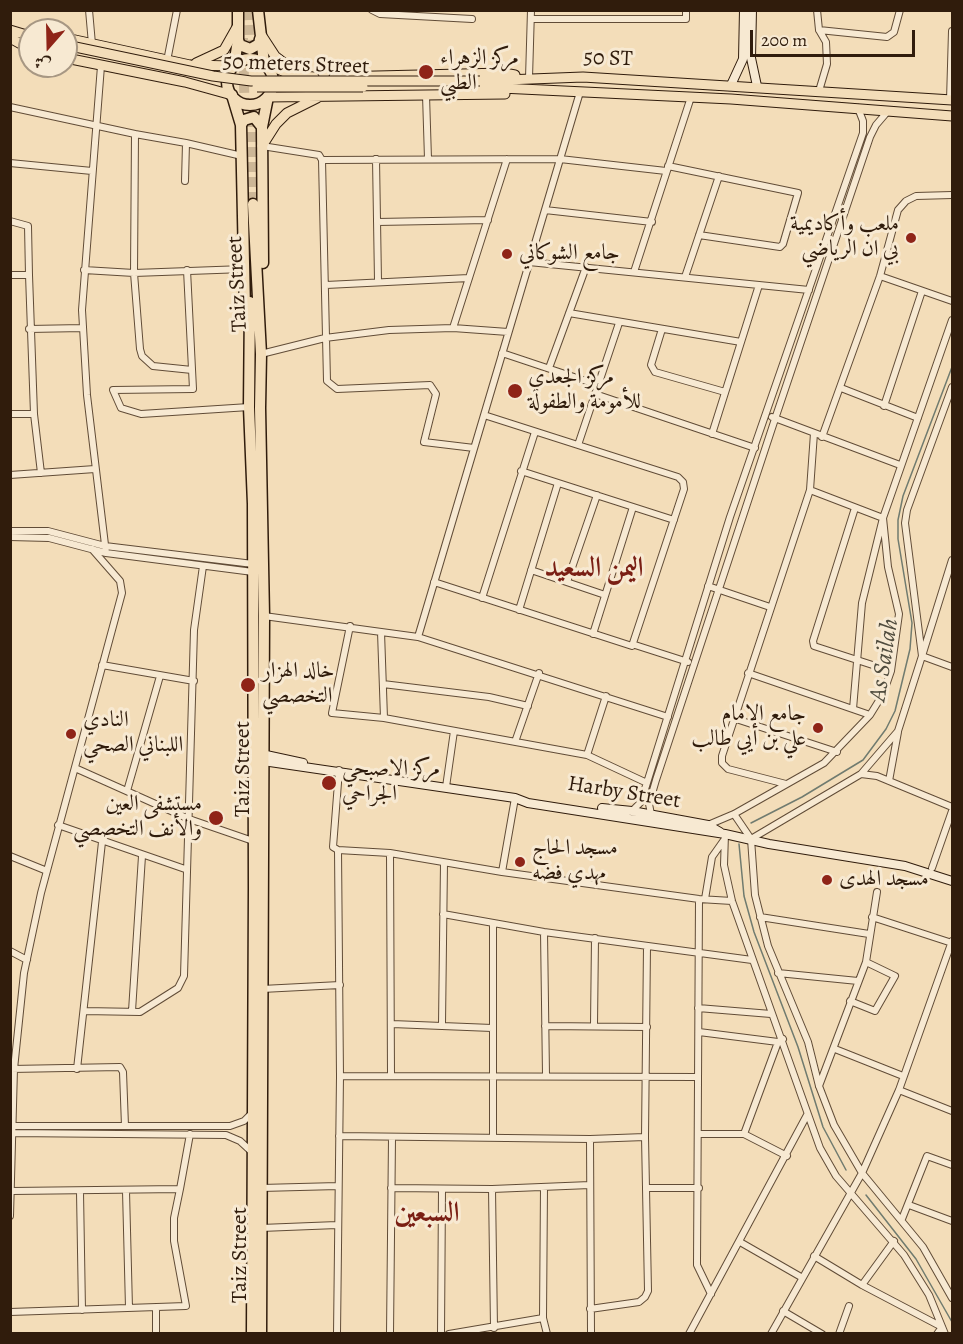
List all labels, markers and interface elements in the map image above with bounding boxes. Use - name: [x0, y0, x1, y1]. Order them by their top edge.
- north arrow: [18, 18, 78, 78]
- scale bar: [753, 18, 918, 56]
- text: 200 m: [761, 28, 807, 52]
- street label: 50 ST: [583, 45, 633, 73]
- place label: مركز الزهراء الطبي: [440, 46, 519, 98]
- street label: 50 meters Street: [222, 49, 370, 81]
- text: ش: [31, 50, 54, 76]
- marker: مركز الزهراء الطبي: [417, 63, 435, 81]
- place label: ملعب وأكاديمية بي ان الرياضي: [790, 212, 899, 264]
- marker: ملعب وأكاديمية بي ان الرياضي: [904, 231, 918, 245]
- street label: Taiz Street: [222, 235, 254, 333]
- place label: جامع الشوكاني: [519, 241, 620, 267]
- marker: جامع الشوكاني: [500, 247, 514, 261]
- place label: مركز الجعدي للأمومة والطفولة: [528, 365, 641, 416]
- marker: مركز الجعدي للأمومة والطفولة: [506, 382, 524, 400]
- district label: اليمن السعيد: [544, 552, 644, 586]
- water label: As Sailah: [864, 617, 906, 703]
- place label: خالد الهزار التخصصي: [262, 659, 335, 710]
- marker: خالد الهزار التخصصي: [239, 676, 257, 694]
- place label: جامع الامام علي بن أيي طالب: [691, 702, 806, 754]
- place label: النادي اللبناني الصحي: [83, 708, 183, 760]
- street label: Taiz Street: [231, 721, 257, 817]
- marker: جامع الامام علي بن أيي طالب: [811, 721, 825, 735]
- marker: النادي اللبناني الصحي: [64, 727, 78, 741]
- place label: مركز الاصبحي الجراحي: [342, 757, 440, 808]
- street label: Harby Street: [566, 771, 682, 815]
- marker: مركز الاصبحي الجراحي: [320, 774, 338, 792]
- place label: مستشفى العين والأنف التخصصي: [73, 792, 202, 843]
- marker: مستشفى العين والأنف التخصصي: [207, 809, 225, 827]
- place label: مسجد الحاج مهدي فضه: [532, 836, 618, 888]
- marker: مسجد الحاج مهدي فضه: [513, 855, 527, 869]
- place label: مسجد الهدى: [839, 867, 929, 893]
- marker: مسجد الهدى: [820, 873, 834, 887]
- district label: السبعين: [394, 1197, 460, 1231]
- street label: Taiz Street: [228, 1207, 254, 1303]

